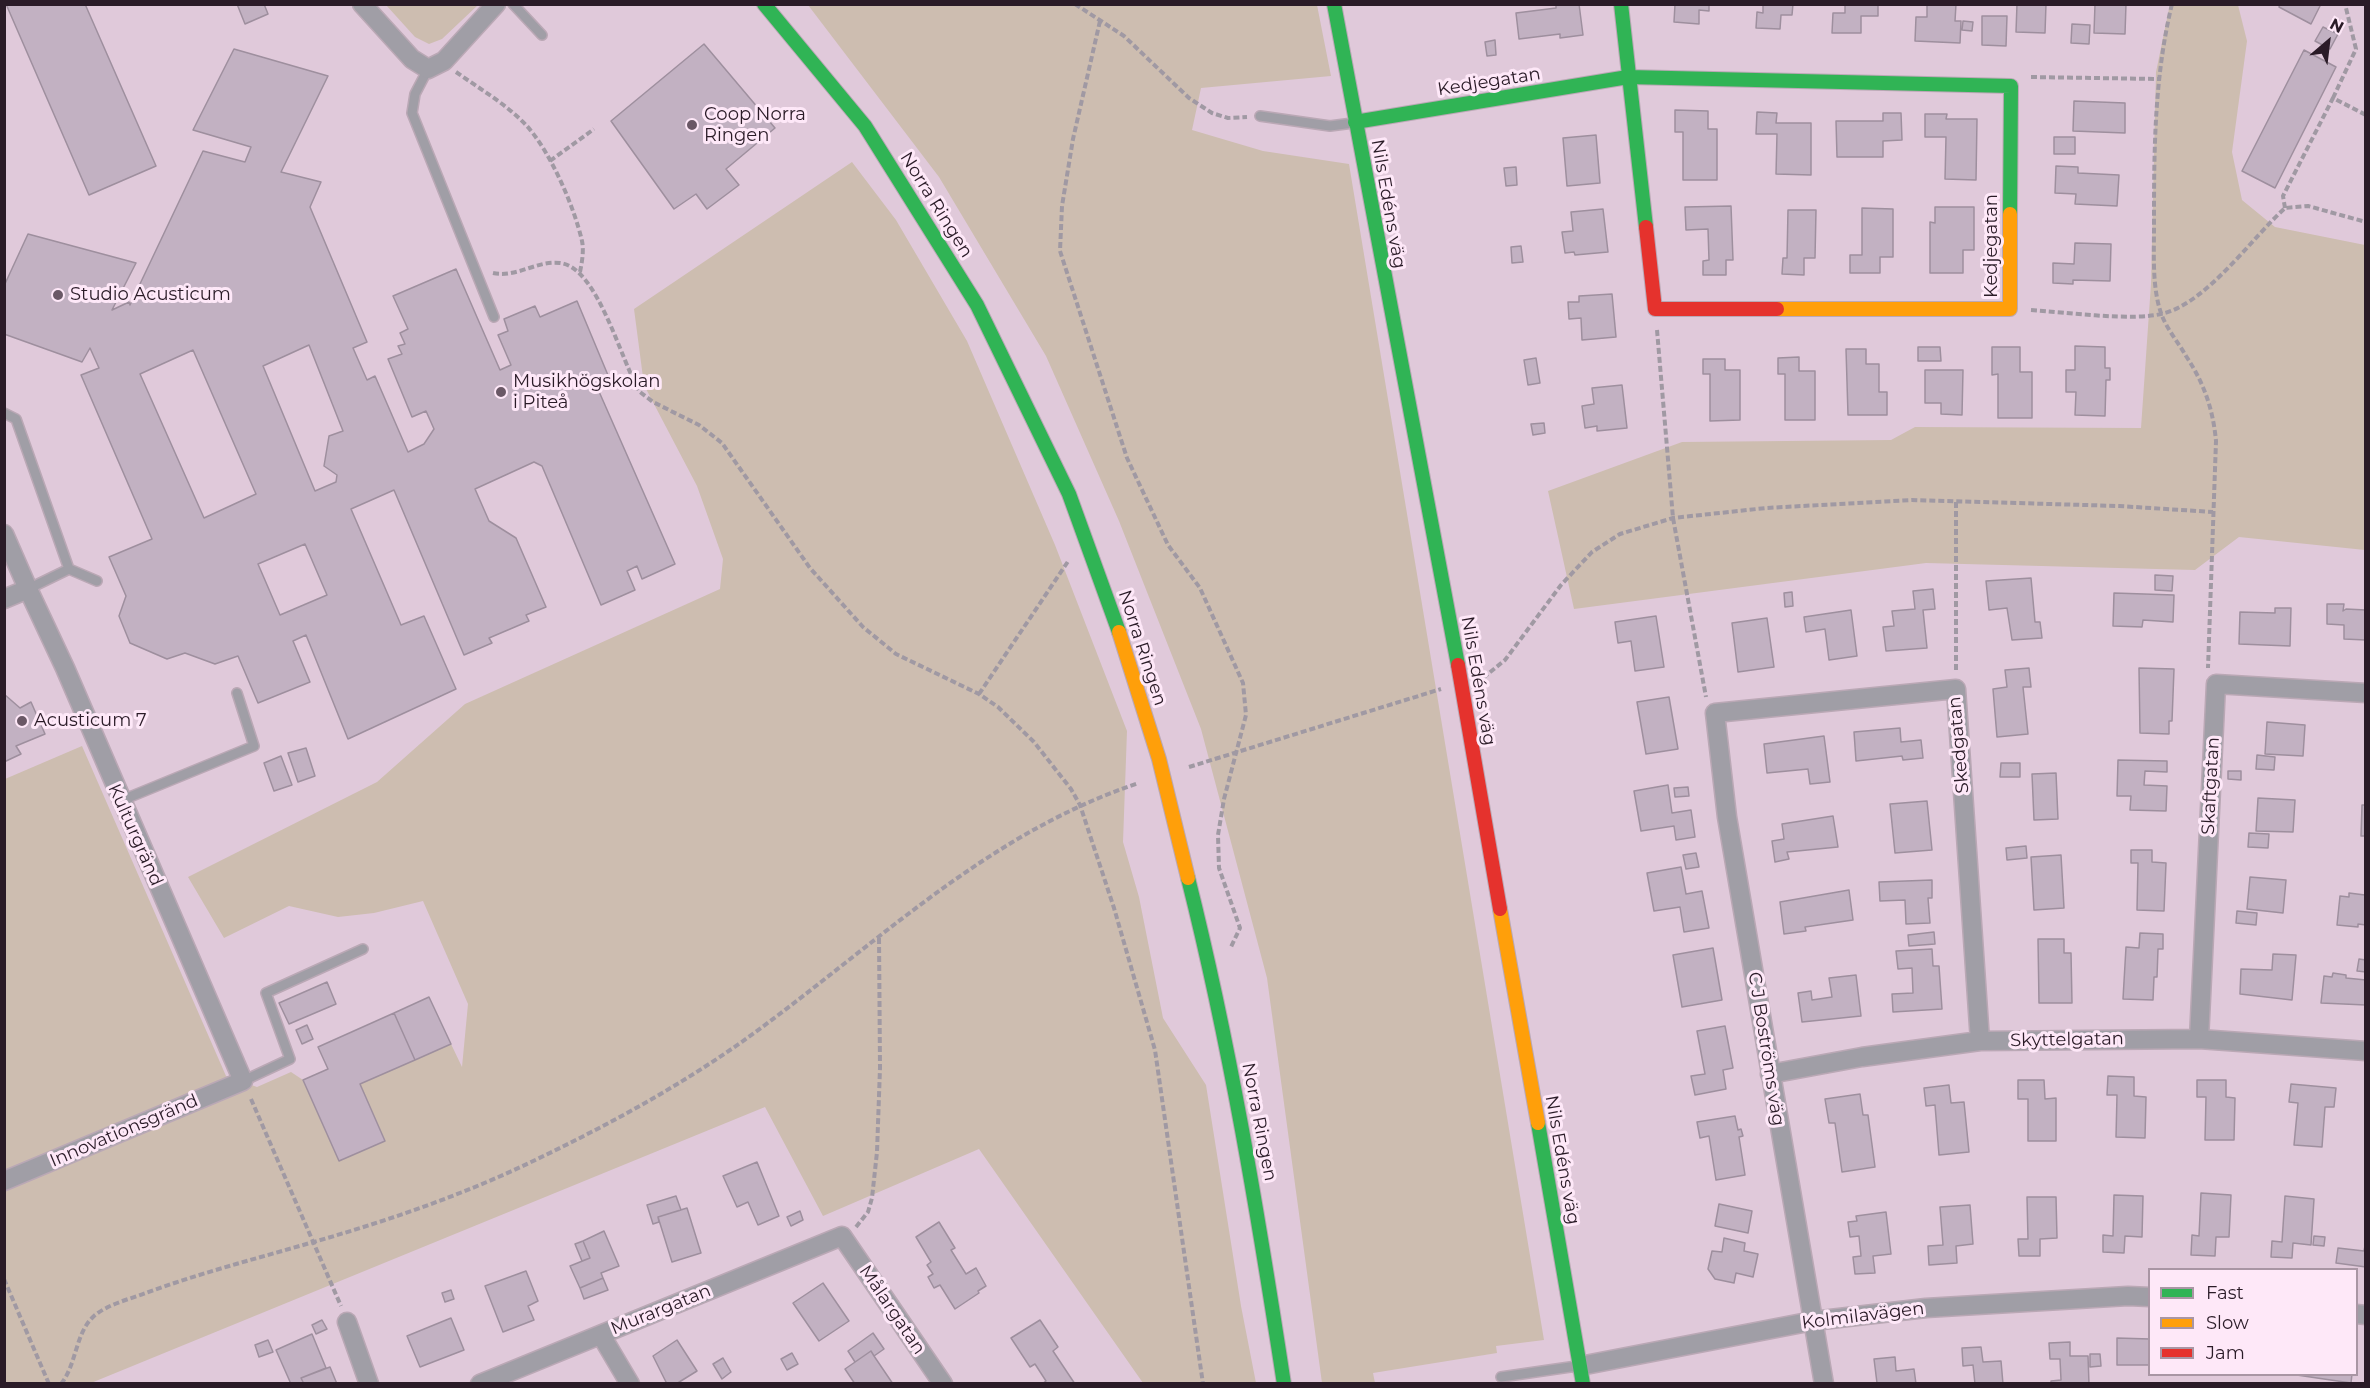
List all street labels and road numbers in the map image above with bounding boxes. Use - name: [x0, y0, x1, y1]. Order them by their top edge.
- street label: Kedjegatan: [1436, 63, 1542, 101]
- street label: Nils Edéns väg: [1366, 138, 1410, 270]
- street label: Norra Ringen: [895, 148, 977, 262]
- street label: Kedjegatan: [1981, 194, 2003, 298]
- street label: Norra Ringen: [1113, 587, 1171, 709]
- street label: Nils Edéns väg: [1456, 615, 1500, 747]
- street label: Skedgatan: [1944, 696, 1974, 794]
- street label: Skaftgatan: [2198, 736, 2224, 836]
- street label: Kulturgränd: [103, 781, 167, 889]
- street label: C J Boströms väg: [1743, 971, 1789, 1127]
- street label: Skyttelgatan: [2010, 1028, 2124, 1052]
- street label: Norra Ringen: [1237, 1061, 1281, 1183]
- street label: Innovationsgränd: [47, 1090, 201, 1172]
- street label: Nils Edéns väg: [1540, 1094, 1584, 1226]
- street label: Målargatan: [854, 1261, 930, 1359]
- street label: Murargatan: [608, 1280, 714, 1340]
- street label: Kolmilavägen: [1801, 1298, 1925, 1334]

